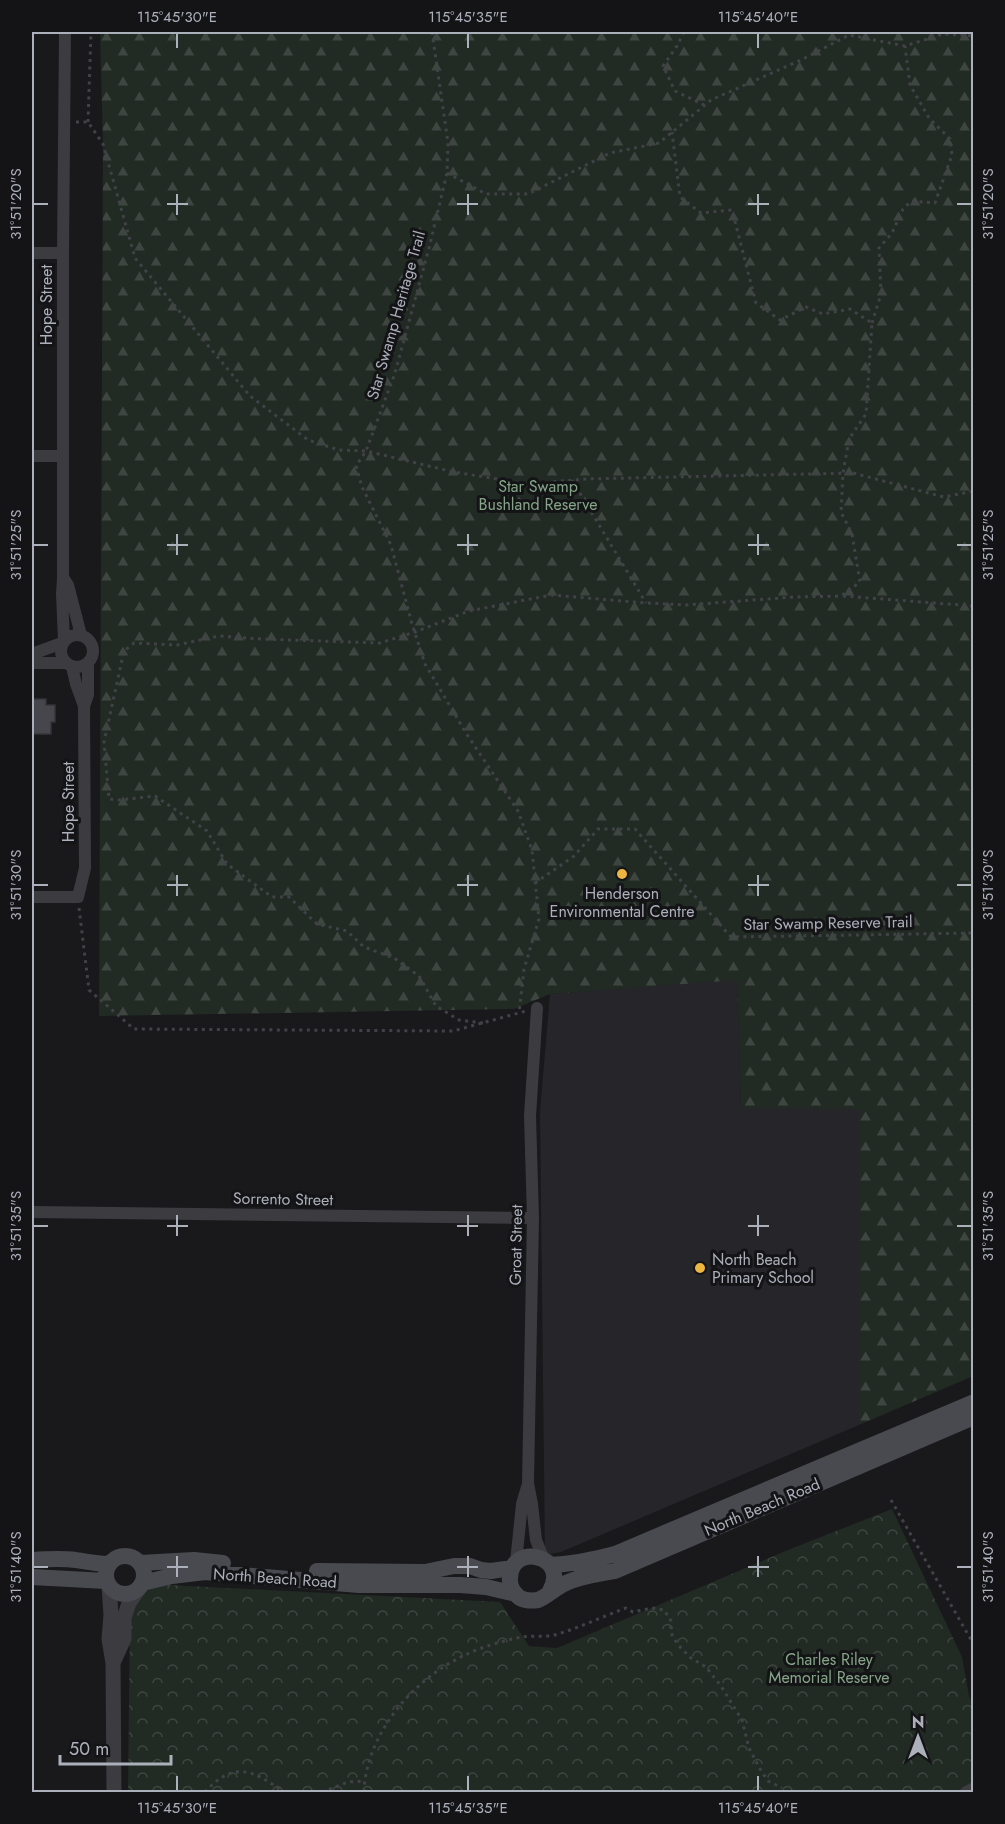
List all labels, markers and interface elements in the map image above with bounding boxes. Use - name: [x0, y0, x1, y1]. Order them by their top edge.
- text: 115°45'30"E: [137, 6, 217, 28]
- text: 115°45'35"E: [428, 6, 508, 28]
- text: 115°45'40"E: [718, 6, 798, 28]
- text: 31°51'20"S: [5, 168, 27, 240]
- text: 31°51'20"S: [977, 168, 999, 240]
- street label: Star Swamp Heritage Trail: [361, 228, 431, 402]
- street label: Hope Street: [35, 265, 58, 345]
- park label: Star Swamp Bushland Reserve: [479, 475, 597, 516]
- text: 31°51'25"S: [5, 510, 27, 580]
- text: 31°51'25"S: [977, 510, 999, 580]
- street label: Hope Street: [57, 762, 80, 842]
- text: 31°51'30"S: [5, 850, 27, 920]
- text: 31°51'30"S: [977, 850, 999, 920]
- marker: Henderson Environmental Centre: [615, 867, 629, 881]
- place label: Henderson Environmental Centre: [550, 882, 694, 923]
- street label: Star Swamp Reserve Trail: [743, 910, 913, 936]
- street label: Sorrento Street: [233, 1187, 334, 1211]
- text: 31°51'35"S: [5, 1191, 27, 1261]
- text: 31°51'35"S: [977, 1191, 999, 1261]
- street label: Groat Street: [504, 1204, 528, 1286]
- place label: North Beach Primary School: [712, 1248, 814, 1289]
- marker: North Beach Primary School: [693, 1261, 707, 1275]
- street label: North Beach Road: [700, 1472, 824, 1542]
- text: 31°51'40"S: [5, 1531, 27, 1603]
- text: 31°51'40"S: [977, 1531, 999, 1603]
- street label: North Beach Road: [212, 1562, 338, 1594]
- park label: Charles Riley Memorial Reserve: [768, 1648, 890, 1689]
- north arrow: [888, 1707, 948, 1767]
- text: N: [912, 1711, 924, 1734]
- scale bar: [60, 1728, 171, 1766]
- text: 50 m: [69, 1736, 109, 1762]
- text: 115°45'30"E: [137, 1797, 217, 1819]
- text: 115°45'35"E: [428, 1797, 508, 1819]
- text: 115°45'40"E: [718, 1797, 798, 1819]

